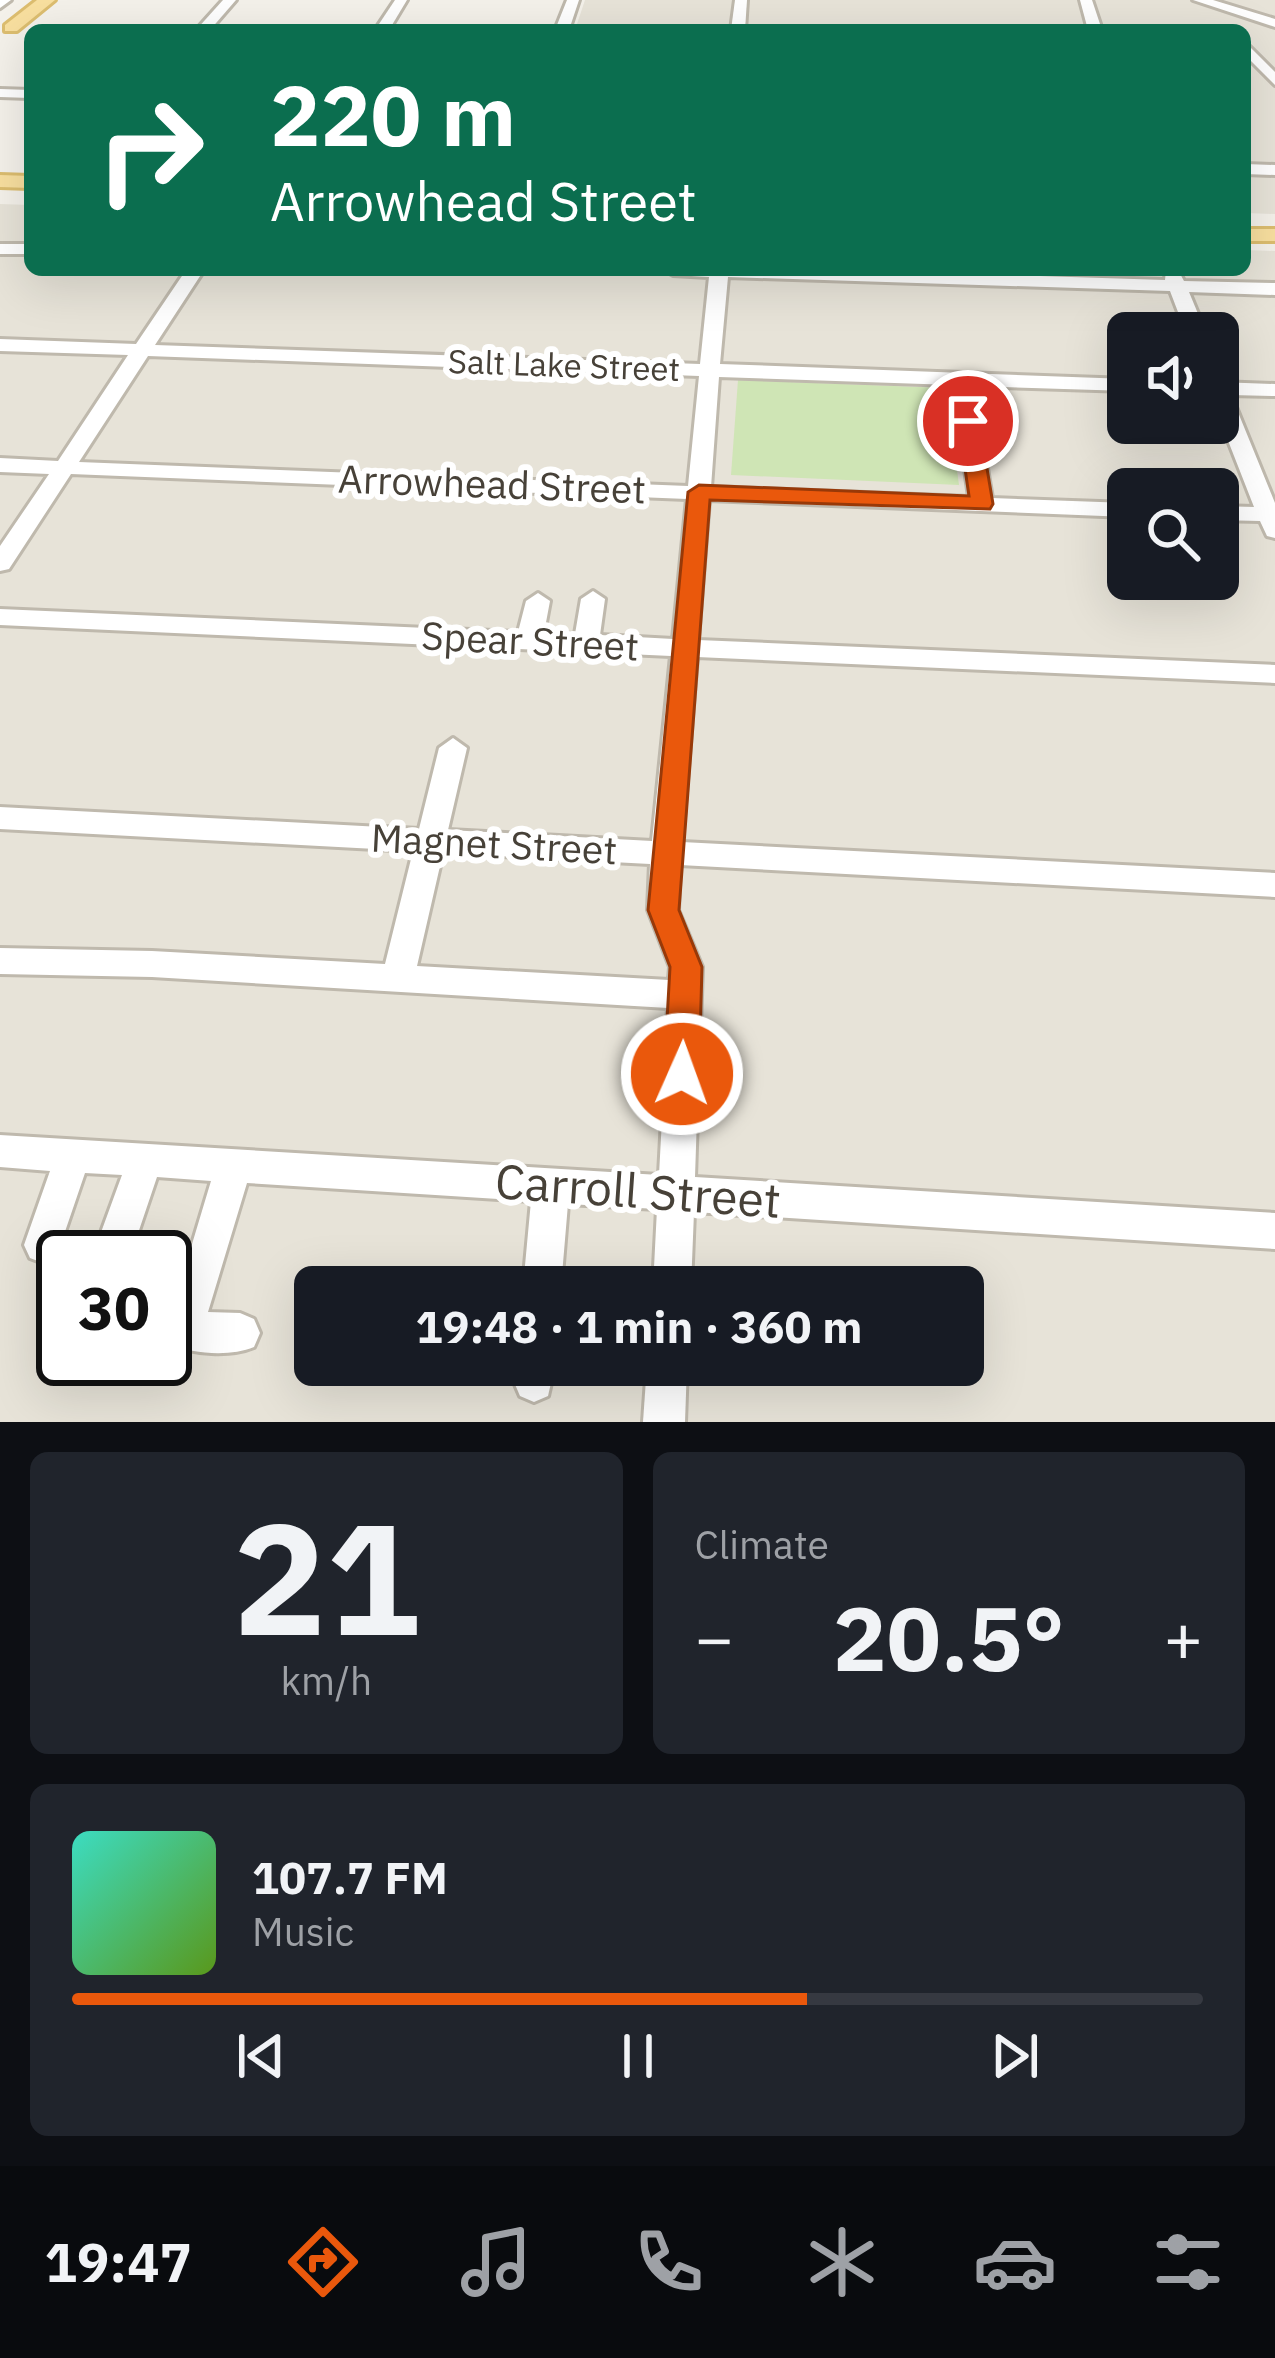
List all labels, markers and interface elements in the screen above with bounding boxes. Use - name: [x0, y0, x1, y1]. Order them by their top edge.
- text: 220 m: [270, 60, 516, 169]
- icon: right: [72, 72, 228, 228]
- text: Arrowhead Street: [270, 166, 697, 236]
- map controls: [1107, 312, 1239, 600]
- button: sound: [1107, 312, 1239, 444]
- street label: Salt Lake Street: [447, 339, 681, 390]
- pin: [917, 370, 1019, 472]
- icon: arrive: [935, 388, 1001, 454]
- street label: Arrowhead Street: [337, 453, 647, 514]
- button: search: [1107, 468, 1239, 600]
- street label: Spear Street: [420, 609, 640, 672]
- street label: Magnet Street: [370, 812, 618, 875]
- position arrow: [619, 1011, 745, 1137]
- street label: Carroll Street: [493, 1149, 783, 1231]
- speed limit sign: 30: [36, 1230, 192, 1386]
- text: 19:48 · 1 min · 360 m: [416, 1297, 862, 1355]
- text: 21: [233, 1475, 420, 1678]
- text: Climate: [695, 1519, 829, 1570]
- text: 20.5°: [833, 1579, 1065, 1696]
- text: −: [695, 1594, 734, 1680]
- text: +: [1163, 1594, 1203, 1680]
- text: km/h: [280, 1655, 372, 1706]
- text: 107.7 FM: [252, 1848, 448, 1906]
- text: Music: [252, 1906, 354, 1957]
- icon: previous: [228, 2023, 294, 2089]
- icon: pause: [605, 2023, 671, 2089]
- icon: next: [982, 2023, 1048, 2089]
- icon: directions: [281, 2220, 365, 2304]
- icon: music: [454, 2220, 538, 2304]
- icon: phone: [627, 2220, 711, 2304]
- icon: climate: [800, 2220, 884, 2304]
- icon: car: [973, 2220, 1057, 2304]
- icon: filters: [1146, 2220, 1230, 2304]
- text: 19:47: [45, 2227, 192, 2297]

